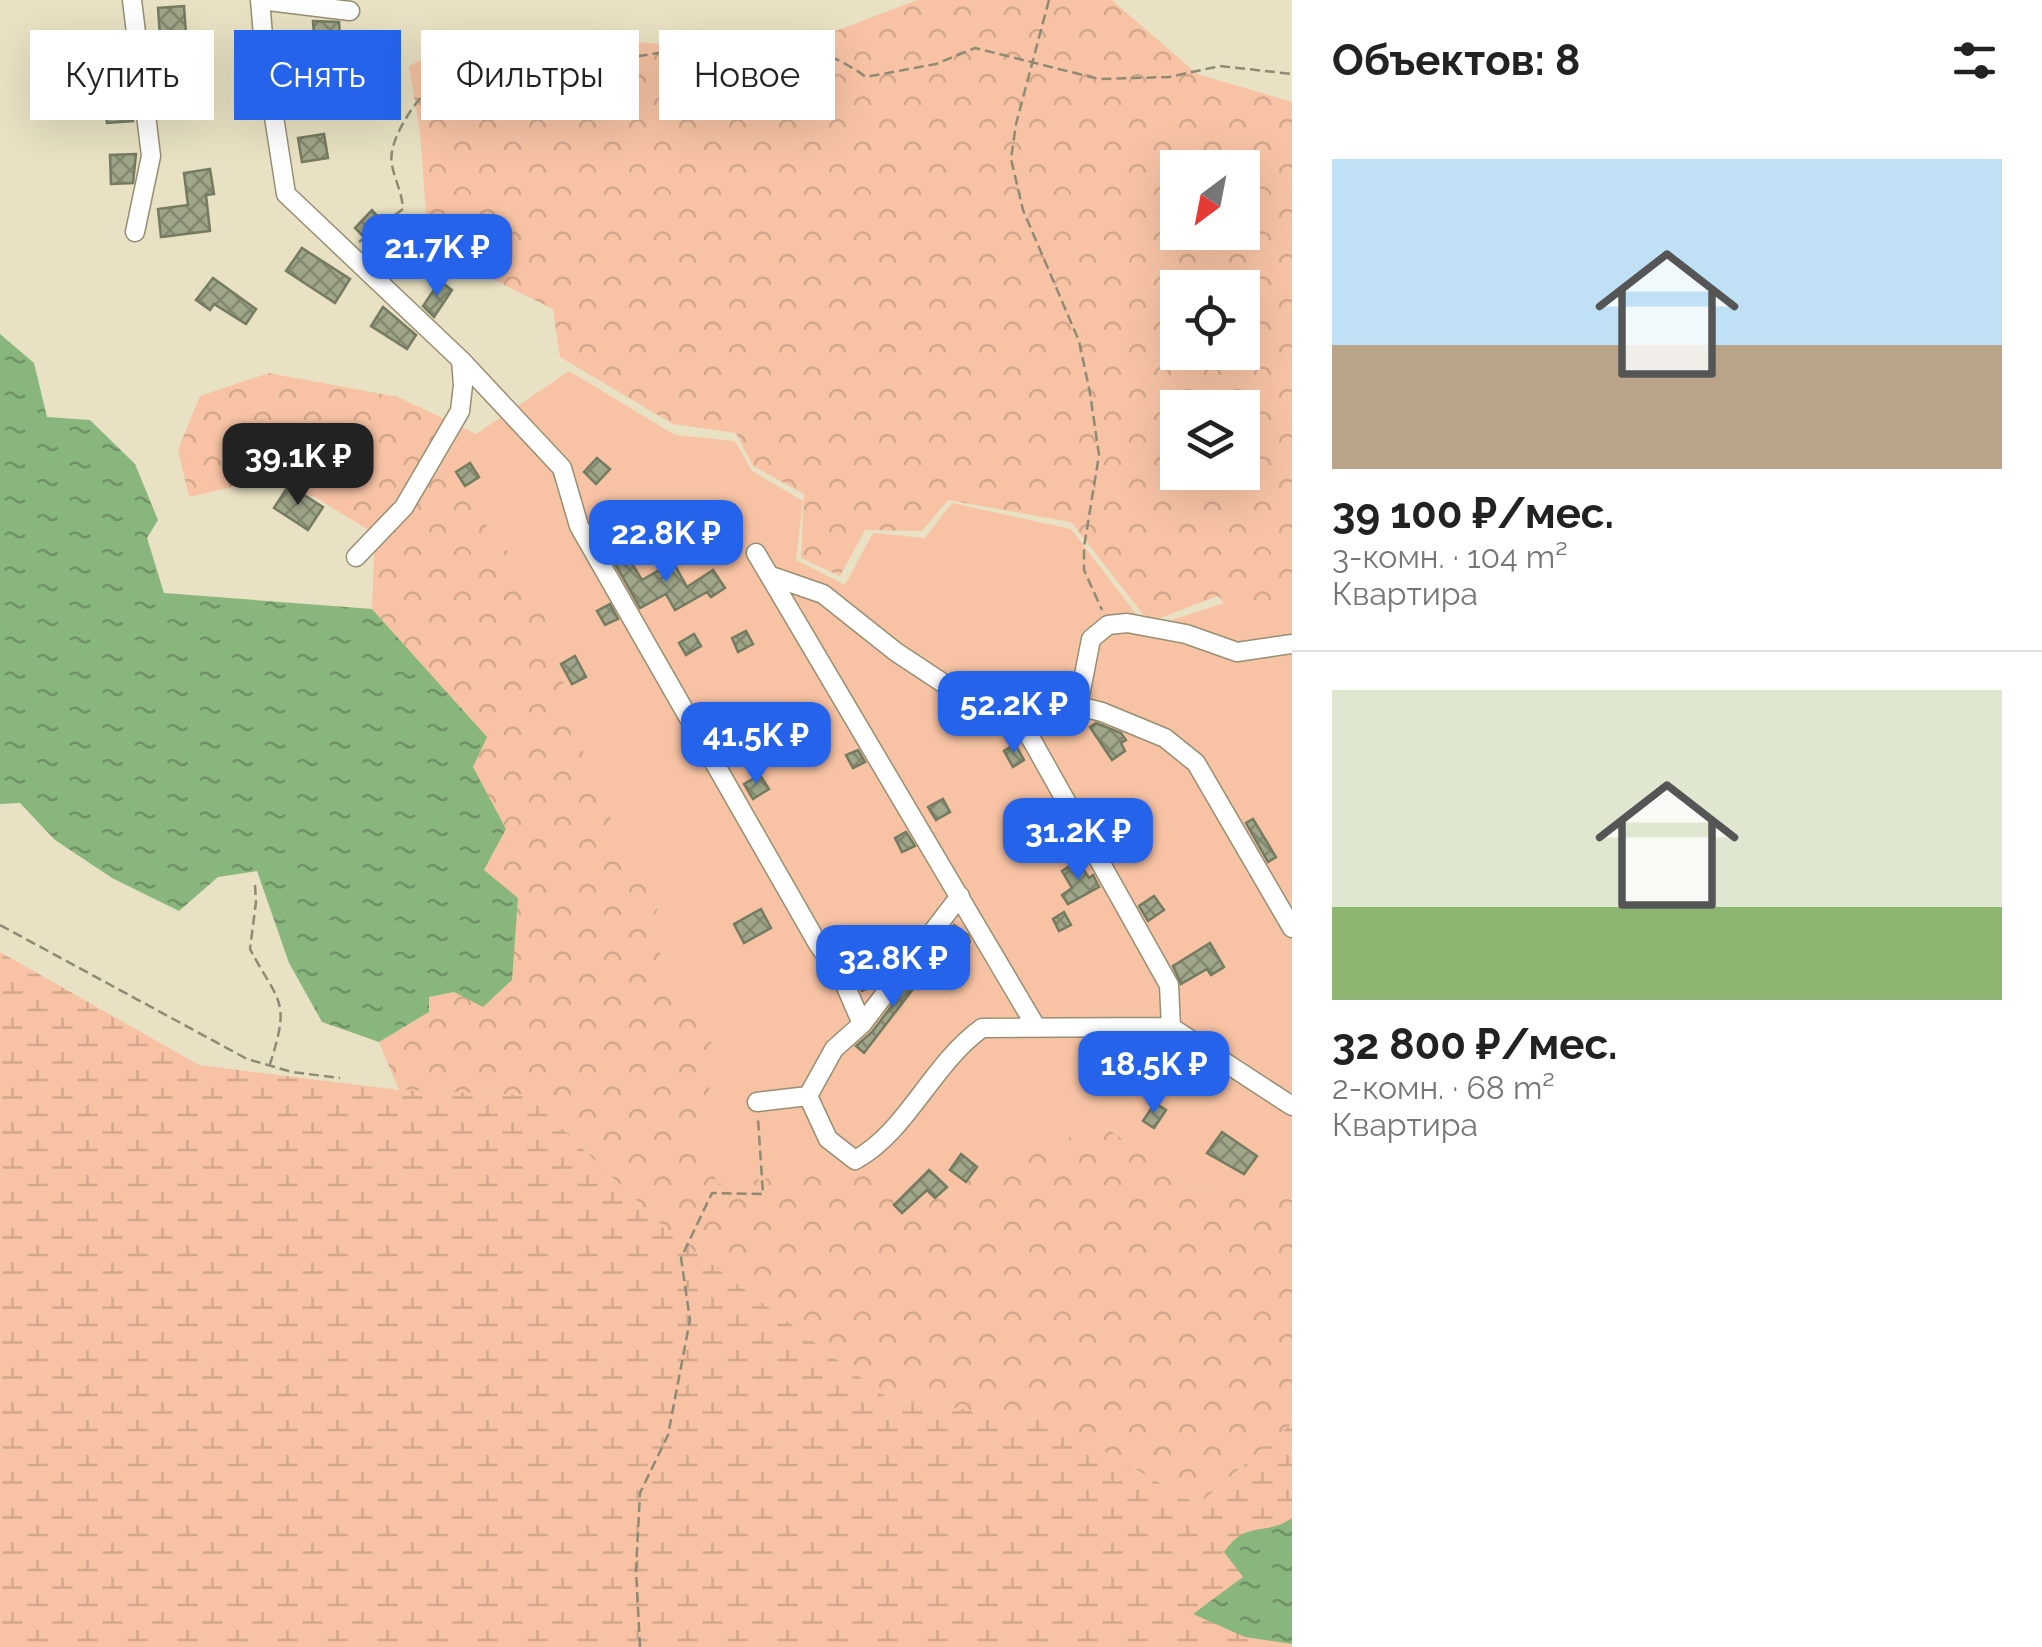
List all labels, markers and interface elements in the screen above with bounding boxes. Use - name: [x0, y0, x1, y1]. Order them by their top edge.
- chip: Купить: [30, 30, 214, 120]
- chip: Снять: [234, 30, 401, 120]
- chip: Фильтры: [421, 30, 639, 120]
- chip: Новое: [659, 30, 835, 120]
- icon: filters: [1947, 33, 2002, 88]
- text: Объектов: 8: [1332, 36, 1580, 85]
- north arrow: [1160, 150, 1260, 250]
- map controls: [1160, 150, 1260, 490]
- pin: 21.7K ₽: [345, 214, 529, 299]
- icon: home: [1577, 224, 1757, 404]
- text: 21.7K ₽: [384, 228, 490, 265]
- button: locate: [1160, 270, 1260, 370]
- button: layers: [1160, 390, 1260, 490]
- pin: 39.1K ₽: [206, 423, 390, 508]
- text: 39.1K ₽: [244, 437, 352, 474]
- text: 39 100 ₽/мес.: [1332, 489, 1614, 538]
- pin: 22.8K ₽: [574, 500, 758, 585]
- text: 22.8K ₽: [611, 514, 721, 551]
- text: 3-комн. · 104 m²: [1332, 538, 1568, 575]
- text: Квартира: [1332, 575, 1478, 612]
- pin: 52.2K ₽: [922, 671, 1106, 756]
- text: 52.2K ₽: [960, 685, 1068, 722]
- pin: 41.5K ₽: [664, 702, 848, 787]
- text: 41.5K ₽: [703, 716, 809, 753]
- icon: home: [1577, 755, 1757, 935]
- pin: 31.2K ₽: [986, 798, 1170, 883]
- text: 31.2K ₽: [1025, 812, 1131, 849]
- pin: 32.8K ₽: [801, 925, 985, 1010]
- text: 32.8K ₽: [838, 939, 948, 976]
- text: 32 800 ₽/мес.: [1332, 1020, 1618, 1069]
- pin: 18.5K ₽: [1062, 1031, 1246, 1116]
- text: 18.5K ₽: [1100, 1045, 1208, 1082]
- text: 2-комн. · 68 m²: [1332, 1069, 1555, 1106]
- text: Квартира: [1332, 1106, 1478, 1143]

